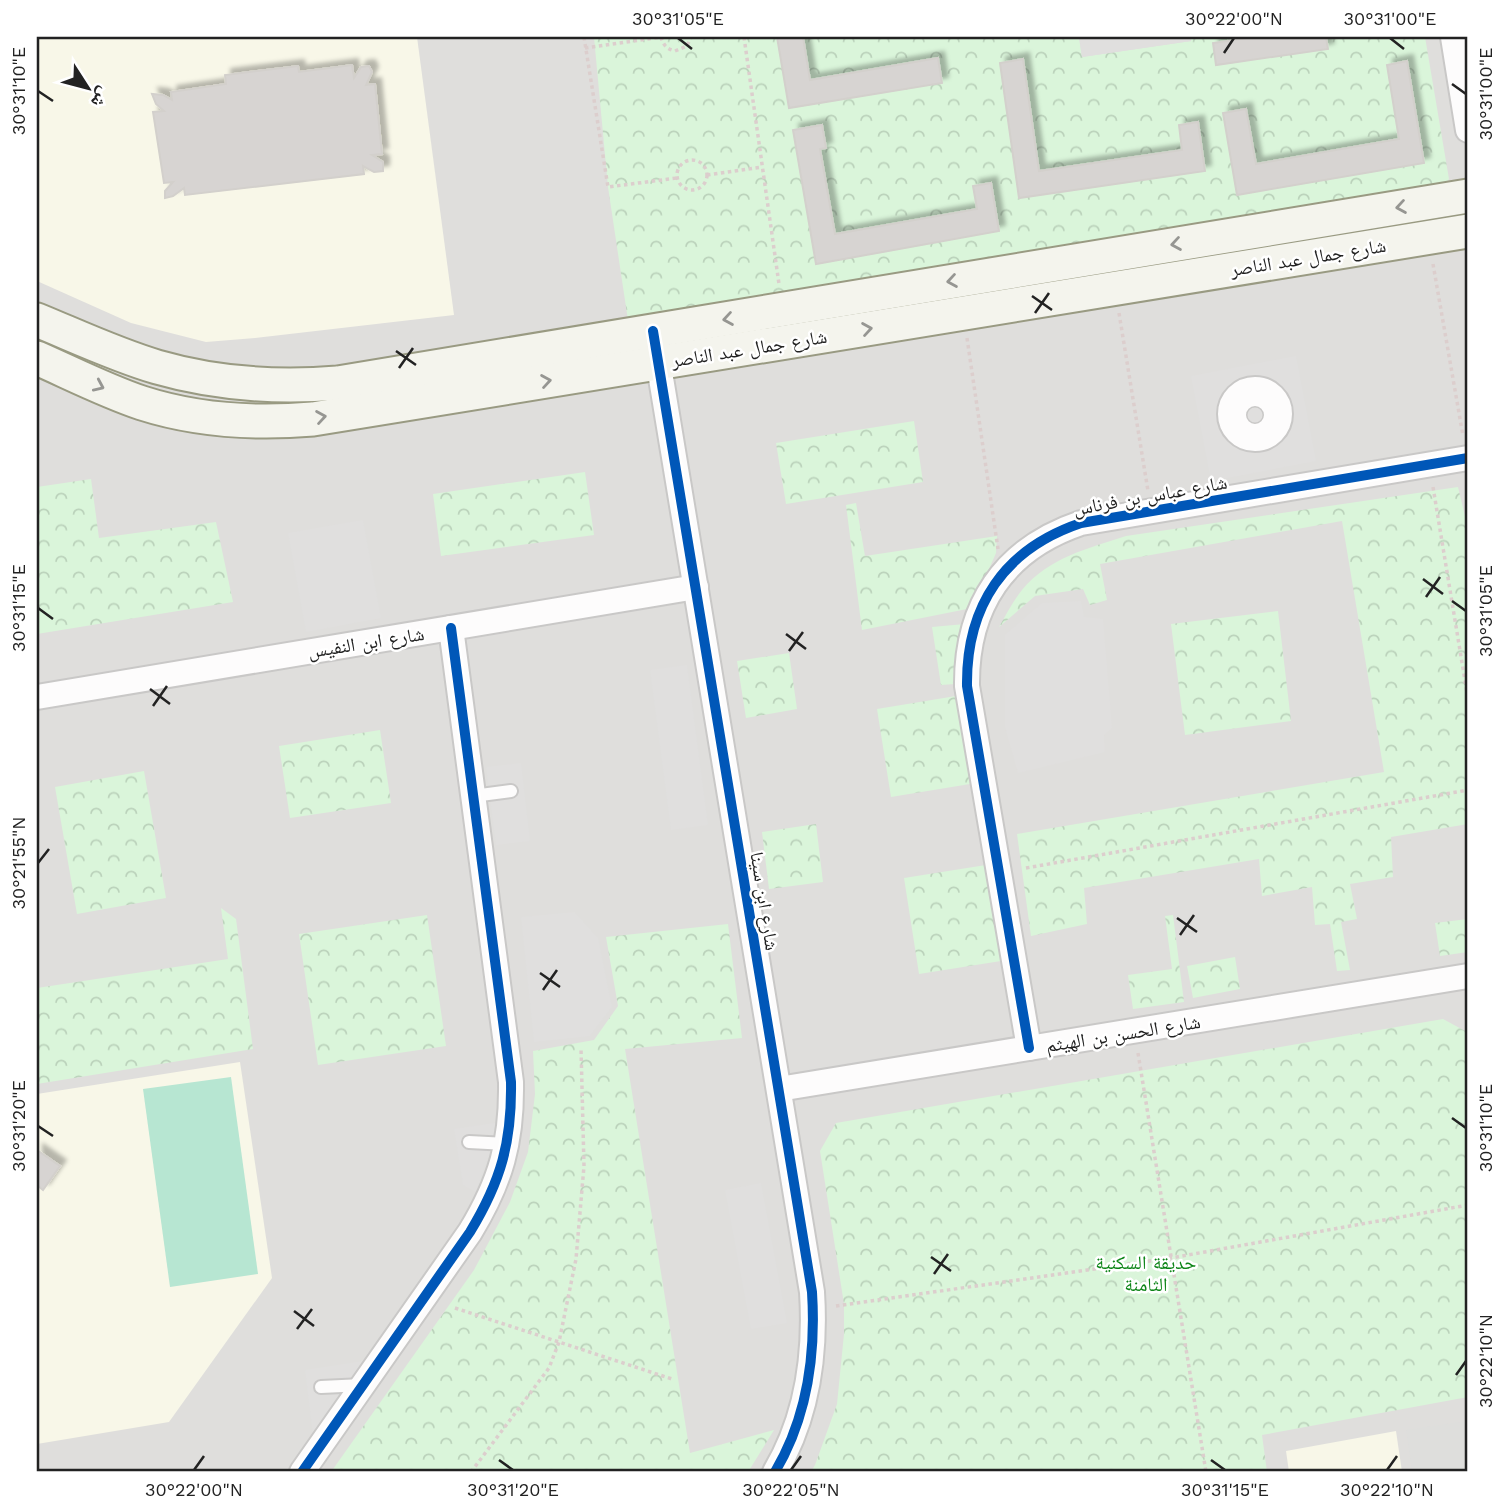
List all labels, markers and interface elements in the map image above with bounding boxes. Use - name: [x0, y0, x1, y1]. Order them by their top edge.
- text: 30°31'05"E: [632, 8, 724, 29]
- text: 30°22'00"N: [1185, 8, 1283, 29]
- text: 30°31'00"E: [1344, 8, 1436, 29]
- text: 30°31'10"E: [8, 47, 29, 135]
- text: 30°31'00"E: [1475, 48, 1496, 140]
- north arrow: [52, 52, 122, 122]
- text: ش: [86, 83, 117, 113]
- one-way arrow: [1395, 199, 1407, 214]
- street label: شارع جمال عبد الناصر: [1228, 234, 1388, 281]
- one-way arrow: [1171, 236, 1182, 251]
- one-way arrow: [946, 273, 958, 288]
- one-way arrow: [722, 311, 734, 326]
- one-way arrow: [861, 322, 873, 337]
- street label: شارع جمال عبد الناصر: [669, 325, 829, 372]
- one-way arrow: [540, 374, 551, 389]
- one-way arrow: [92, 377, 104, 391]
- one-way arrow: [315, 410, 327, 425]
- street label: شارع عباس بن فرناس: [1071, 471, 1229, 520]
- text: 30°31'15"E: [8, 564, 29, 652]
- text: 30°31'05"E: [1475, 565, 1496, 657]
- street label: شارع ابن النفيس: [306, 622, 426, 663]
- text: 30°21'55"N: [8, 816, 29, 910]
- street label: شارع ابن سينا: [745, 850, 784, 952]
- street label: شارع الحسن بن الهيثم: [1044, 1010, 1202, 1058]
- text: 30°31'20"E: [8, 1080, 29, 1172]
- text: 30°31'10"E: [1475, 1084, 1496, 1172]
- park label: حديقة السكنية الثامنة: [1096, 1251, 1196, 1296]
- text: 30°22'10"N: [1475, 1314, 1496, 1408]
- text: 30°22'00"N: [145, 1479, 243, 1500]
- text: 30°31'20"E: [467, 1479, 559, 1500]
- text: 30°22'05"N: [742, 1479, 840, 1500]
- text: 30°31'15"E: [1181, 1479, 1269, 1500]
- text: 30°22'10"N: [1340, 1479, 1434, 1500]

